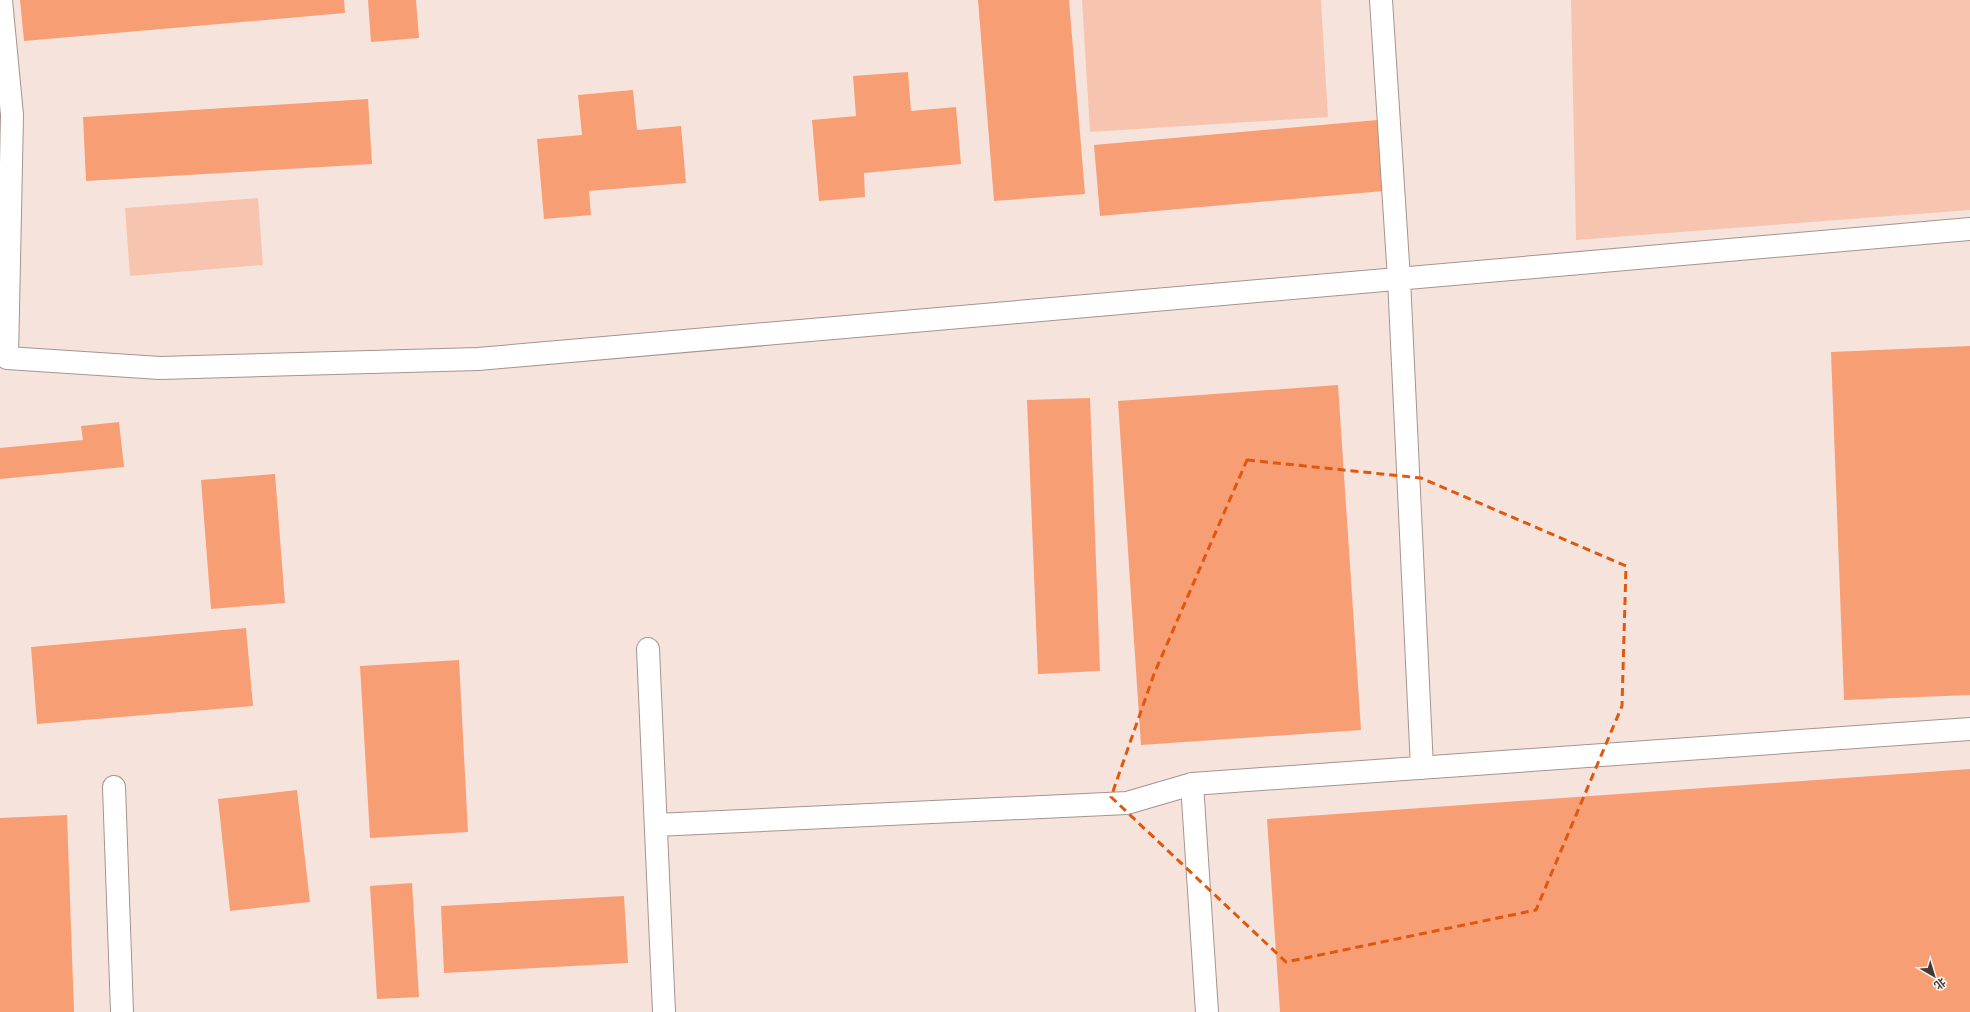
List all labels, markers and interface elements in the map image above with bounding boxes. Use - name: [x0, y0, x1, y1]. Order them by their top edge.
- north arrow: [1914, 956, 1954, 996]
- text: 北: [1932, 976, 1948, 992]

